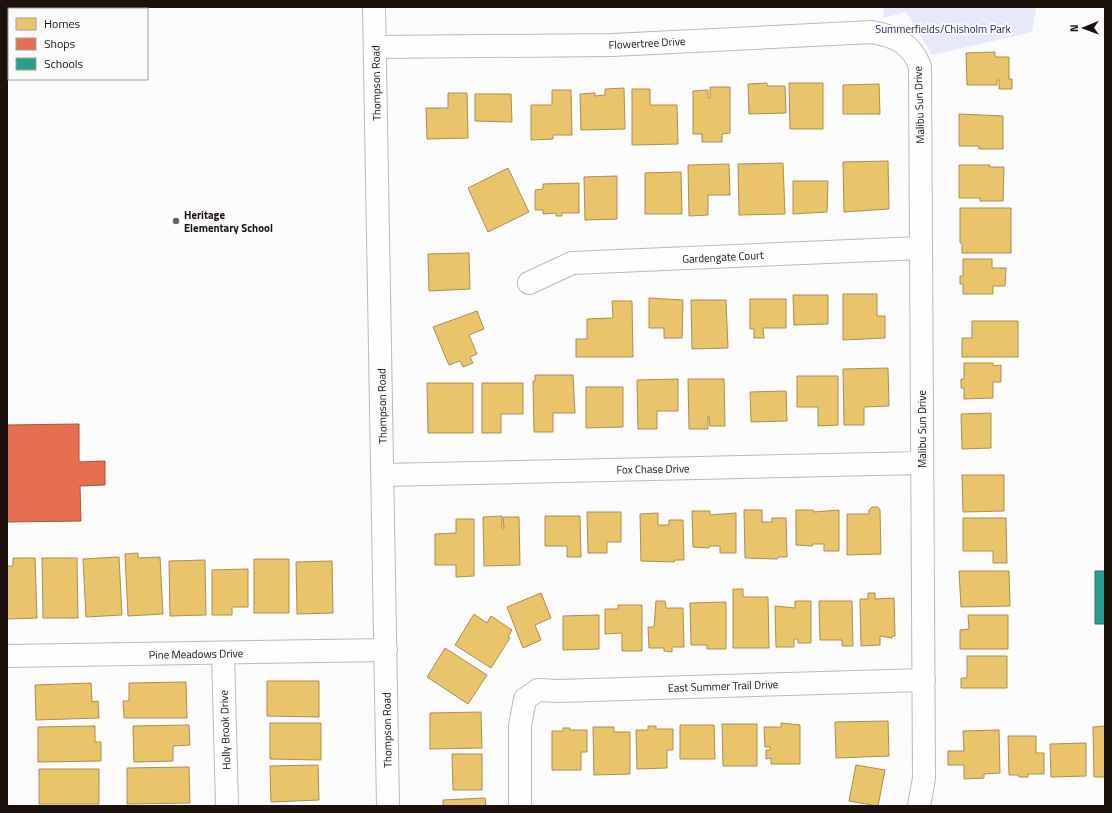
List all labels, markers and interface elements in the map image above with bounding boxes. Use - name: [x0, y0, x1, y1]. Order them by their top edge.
- legend: [8, 8, 148, 80]
- north arrow: [1064, 8, 1104, 48]
- text: Homes: [44, 14, 80, 33]
- park label: Summerfields/Chisholm Park: [875, 21, 1011, 37]
- text: N: [1066, 24, 1082, 32]
- street label: Flowertree Drive: [608, 33, 686, 53]
- text: Shops: [44, 34, 76, 53]
- street label: Thompson Road: [367, 45, 385, 121]
- text: Schools: [44, 54, 84, 73]
- street label: Malibu Sun Drive: [910, 65, 928, 144]
- place label: Heritage Elementary School: [184, 207, 273, 236]
- marker: Heritage Elementary School: [171, 216, 181, 226]
- street label: Gardengate Court: [682, 247, 764, 267]
- street label: Thompson Road: [373, 368, 391, 444]
- street label: Malibu Sun Drive: [914, 390, 930, 468]
- street label: Fox Chase Drive: [616, 460, 690, 478]
- street label: Pine Meadows Drive: [149, 645, 244, 663]
- street label: East Summer Trail Drive: [667, 676, 779, 696]
- street label: Holly Brook Drive: [216, 689, 234, 770]
- street label: Thompson Road: [378, 692, 396, 768]

